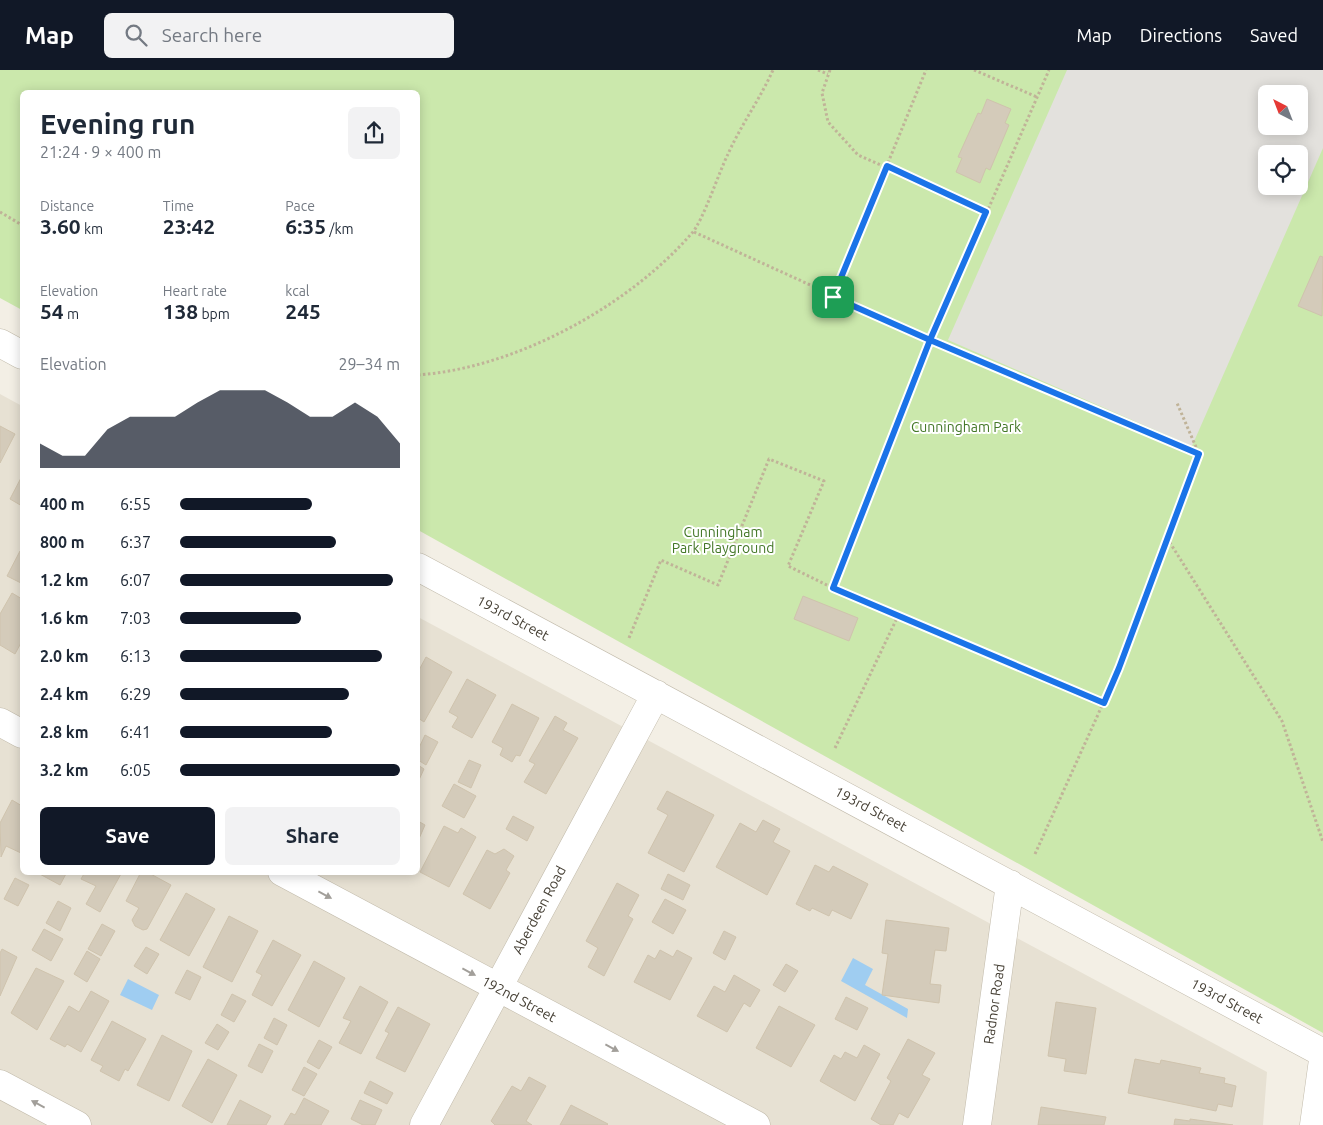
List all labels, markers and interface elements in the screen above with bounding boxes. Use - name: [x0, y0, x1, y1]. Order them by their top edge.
- search box: [104, 13, 454, 58]
- icon: search: [122, 21, 150, 49]
- text: Map: [25, 22, 74, 49]
- text: Search here: [162, 24, 262, 46]
- text: Map: [1076, 25, 1112, 45]
- text: Directions: [1140, 25, 1222, 45]
- text: Saved: [1250, 25, 1298, 45]
- north arrow: [1258, 85, 1308, 135]
- map controls: [1258, 85, 1308, 195]
- button: share: [348, 107, 400, 159]
- text: Evening run: [40, 108, 195, 139]
- text: 21:24 · 9 × 400 m: [40, 143, 161, 161]
- button: locate: [1258, 145, 1308, 195]
- text: Distance: [40, 198, 94, 214]
- text: Time: [163, 198, 194, 214]
- text: Pace: [285, 198, 315, 214]
- text: 3.60: [40, 214, 81, 238]
- text: 23:42: [163, 214, 215, 238]
- text: 6:35: [285, 214, 326, 238]
- text: km: [81, 221, 103, 237]
- text: /km: [326, 221, 354, 237]
- pin: [812, 276, 854, 318]
- text: Elevation: [40, 283, 98, 299]
- text: Heart rate: [163, 283, 227, 299]
- text: kcal: [285, 283, 310, 299]
- icon: arrive: [819, 283, 847, 311]
- text: 54: [40, 299, 64, 323]
- text: 138: [163, 299, 198, 323]
- text: 245: [285, 299, 321, 323]
- text: m: [64, 306, 79, 322]
- text: bpm: [198, 306, 230, 322]
- text: Elevation: [40, 355, 107, 373]
- text: 29–34 m: [338, 355, 400, 373]
- park label: Cunningham Park: [911, 419, 1021, 435]
- text: 400 m: [40, 495, 85, 513]
- text: 6:55: [120, 495, 151, 513]
- park label: Cunningham Park Playground: [672, 524, 774, 556]
- text: 800 m: [40, 533, 85, 551]
- text: 6:37: [120, 533, 151, 551]
- text: 1.2 km: [40, 571, 89, 589]
- text: 6:07: [120, 571, 151, 589]
- street label: 193rd Street: [474, 592, 552, 644]
- text: 1.6 km: [40, 609, 89, 627]
- text: 7:03: [120, 609, 151, 627]
- text: 2.0 km: [40, 647, 89, 665]
- text: 6:13: [120, 647, 151, 665]
- text: 2.4 km: [40, 685, 89, 703]
- text: 6:29: [120, 685, 151, 703]
- text: 2.8 km: [40, 723, 89, 741]
- text: 6:41: [120, 723, 151, 741]
- text: 3.2 km: [40, 761, 89, 779]
- text: 6:05: [120, 761, 151, 779]
- street label: 193rd Street: [832, 783, 910, 835]
- button: Save: [40, 807, 215, 865]
- button: Share: [225, 807, 400, 865]
- street label: Aberdeen Road: [509, 863, 569, 957]
- one-way arrow: [319, 891, 332, 900]
- street label: Radnor Road: [980, 963, 1008, 1045]
- one-way arrow: [461, 968, 476, 976]
- street label: 192nd Street: [479, 973, 559, 1026]
- street label: 193rd Street: [1188, 975, 1266, 1027]
- one-way arrow: [605, 1044, 619, 1052]
- one-way arrow: [32, 1100, 45, 1109]

